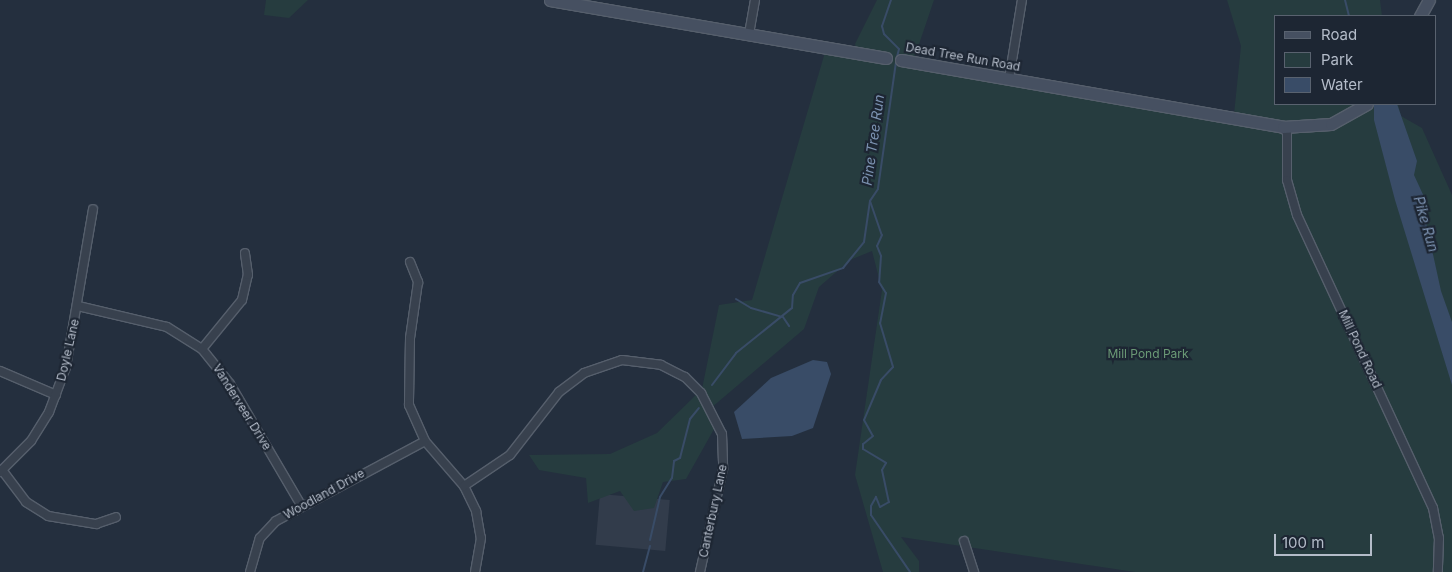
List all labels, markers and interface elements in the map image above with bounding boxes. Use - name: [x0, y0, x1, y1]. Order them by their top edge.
- legend: [1274, 15, 1437, 105]
- text: Road: [1321, 25, 1357, 44]
- street label: Dead Tree Run Road: [905, 40, 1021, 74]
- text: Park: [1321, 50, 1353, 69]
- text: Water: [1321, 75, 1363, 94]
- water label: Pine Tree Run: [858, 94, 888, 186]
- water label: Pike Run: [1410, 194, 1442, 254]
- street label: Mill Pond Road: [1336, 308, 1384, 390]
- street label: Doyle Lane: [54, 318, 82, 382]
- park label: Mill Pond Park: [1107, 347, 1189, 361]
- street label: Vanderveer Drive: [210, 361, 274, 453]
- street label: Canterbury Lane: [696, 463, 730, 559]
- street label: Woodland Drive: [281, 466, 367, 522]
- scale bar: [1277, 524, 1374, 556]
- text: 100 m: [1282, 533, 1324, 552]

